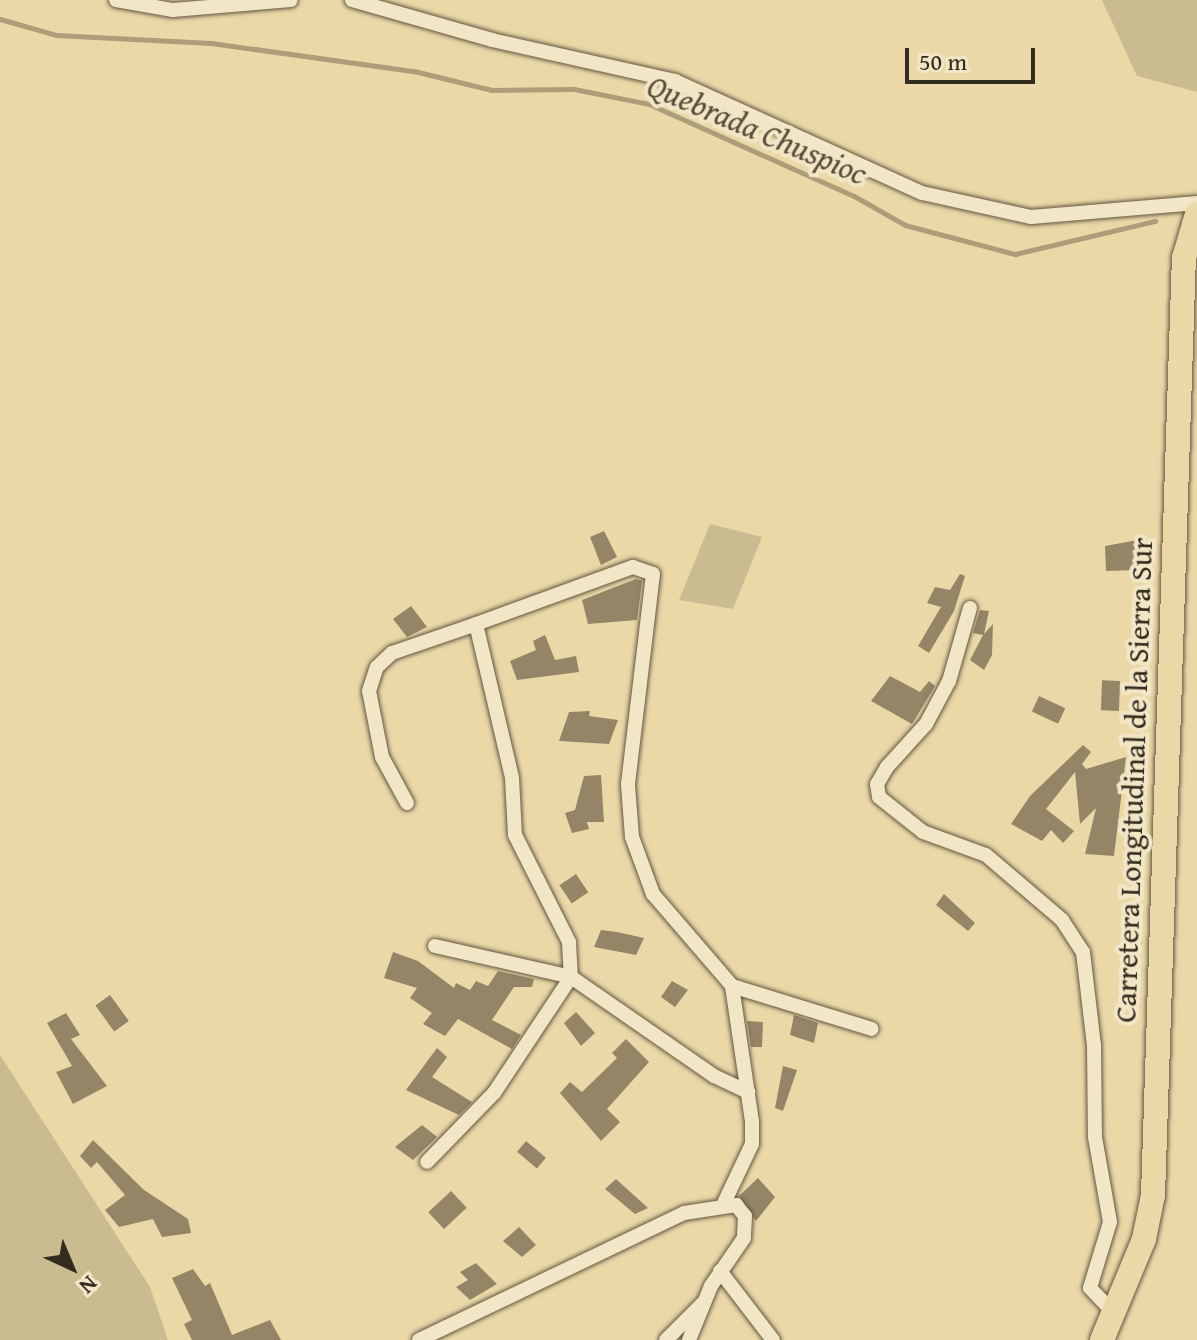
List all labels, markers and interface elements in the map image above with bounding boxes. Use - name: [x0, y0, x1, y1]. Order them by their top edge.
- scale bar: [909, 32, 1039, 82]
- text: 50 m: [919, 44, 967, 79]
- water label: Quebrada Chuspioc: [641, 66, 873, 194]
- street label: Carretera Longitudinal de la Sierra Sur: [1107, 537, 1159, 1023]
- north arrow: [32, 1228, 112, 1308]
- text: N: [72, 1269, 105, 1302]

